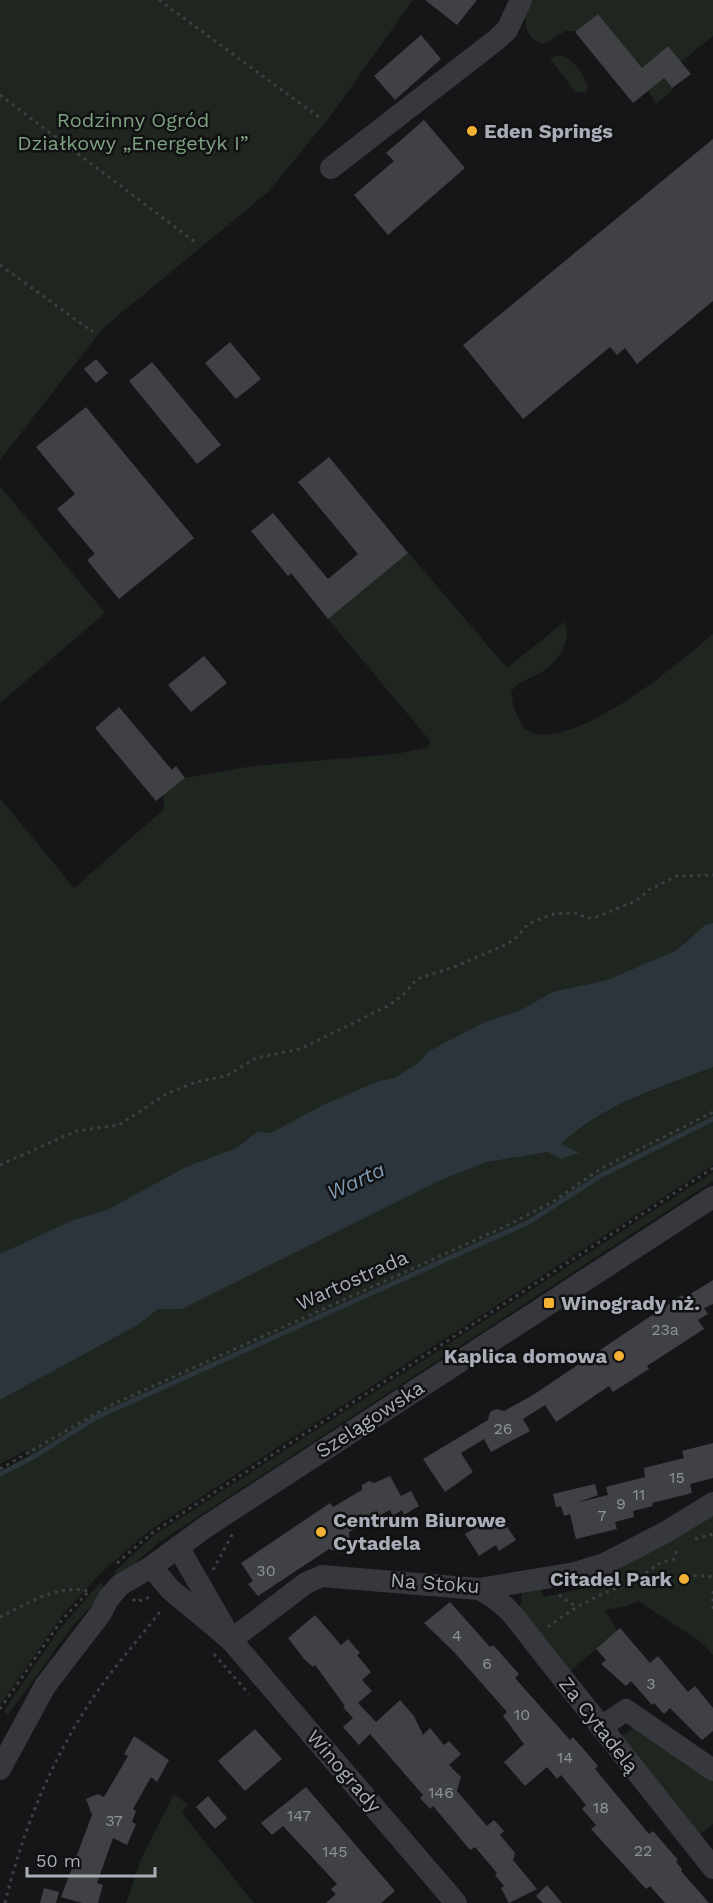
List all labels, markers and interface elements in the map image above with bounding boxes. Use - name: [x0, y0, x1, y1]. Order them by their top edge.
- park label: Rodzinny Ogród Działkowy „Energetyk I”: [17, 108, 249, 155]
- place label: Eden Springs: [484, 119, 613, 143]
- marker: Eden Springs: [465, 124, 479, 138]
- water label: Warta: [323, 1156, 389, 1205]
- street label: Wartostrada: [292, 1245, 412, 1315]
- place label: Winogrady nż.: [561, 1291, 700, 1315]
- marker: Winogrady nż.: [542, 1296, 556, 1310]
- house number: 23a: [651, 1320, 679, 1339]
- place label: Kaplica domowa: [444, 1344, 607, 1368]
- marker: Kaplica domowa: [612, 1349, 626, 1363]
- street label: Szelągowska: [311, 1375, 429, 1463]
- house number: 26: [493, 1419, 513, 1438]
- house number: 15: [669, 1468, 685, 1487]
- house number: 11: [633, 1485, 645, 1504]
- house number: 9: [616, 1494, 626, 1513]
- house number: 7: [598, 1506, 607, 1525]
- place label: Centrum Biurowe Cytadela: [333, 1508, 506, 1555]
- marker: Centrum Biurowe Cytadela: [314, 1525, 328, 1539]
- house number: 30: [256, 1561, 276, 1580]
- place label: Citadel Park: [550, 1567, 673, 1591]
- street label: Na Stoku: [390, 1568, 480, 1598]
- marker: Citadel Park: [677, 1572, 691, 1586]
- house number: 4: [452, 1626, 462, 1645]
- house number: 6: [482, 1654, 492, 1673]
- street label: Za Cytadelą: [554, 1672, 644, 1778]
- house number: 3: [646, 1674, 656, 1693]
- house number: 10: [514, 1705, 530, 1724]
- street label: Winogrady: [302, 1725, 387, 1818]
- house number: 14: [557, 1748, 573, 1767]
- house number: 146: [428, 1783, 454, 1802]
- house number: 18: [593, 1798, 609, 1817]
- house number: 147: [287, 1806, 311, 1825]
- house number: 37: [105, 1811, 123, 1830]
- scale bar: [27, 1840, 154, 1878]
- house number: 22: [634, 1841, 652, 1860]
- house number: 145: [322, 1842, 348, 1861]
- text: 50 m: [36, 1850, 81, 1871]

